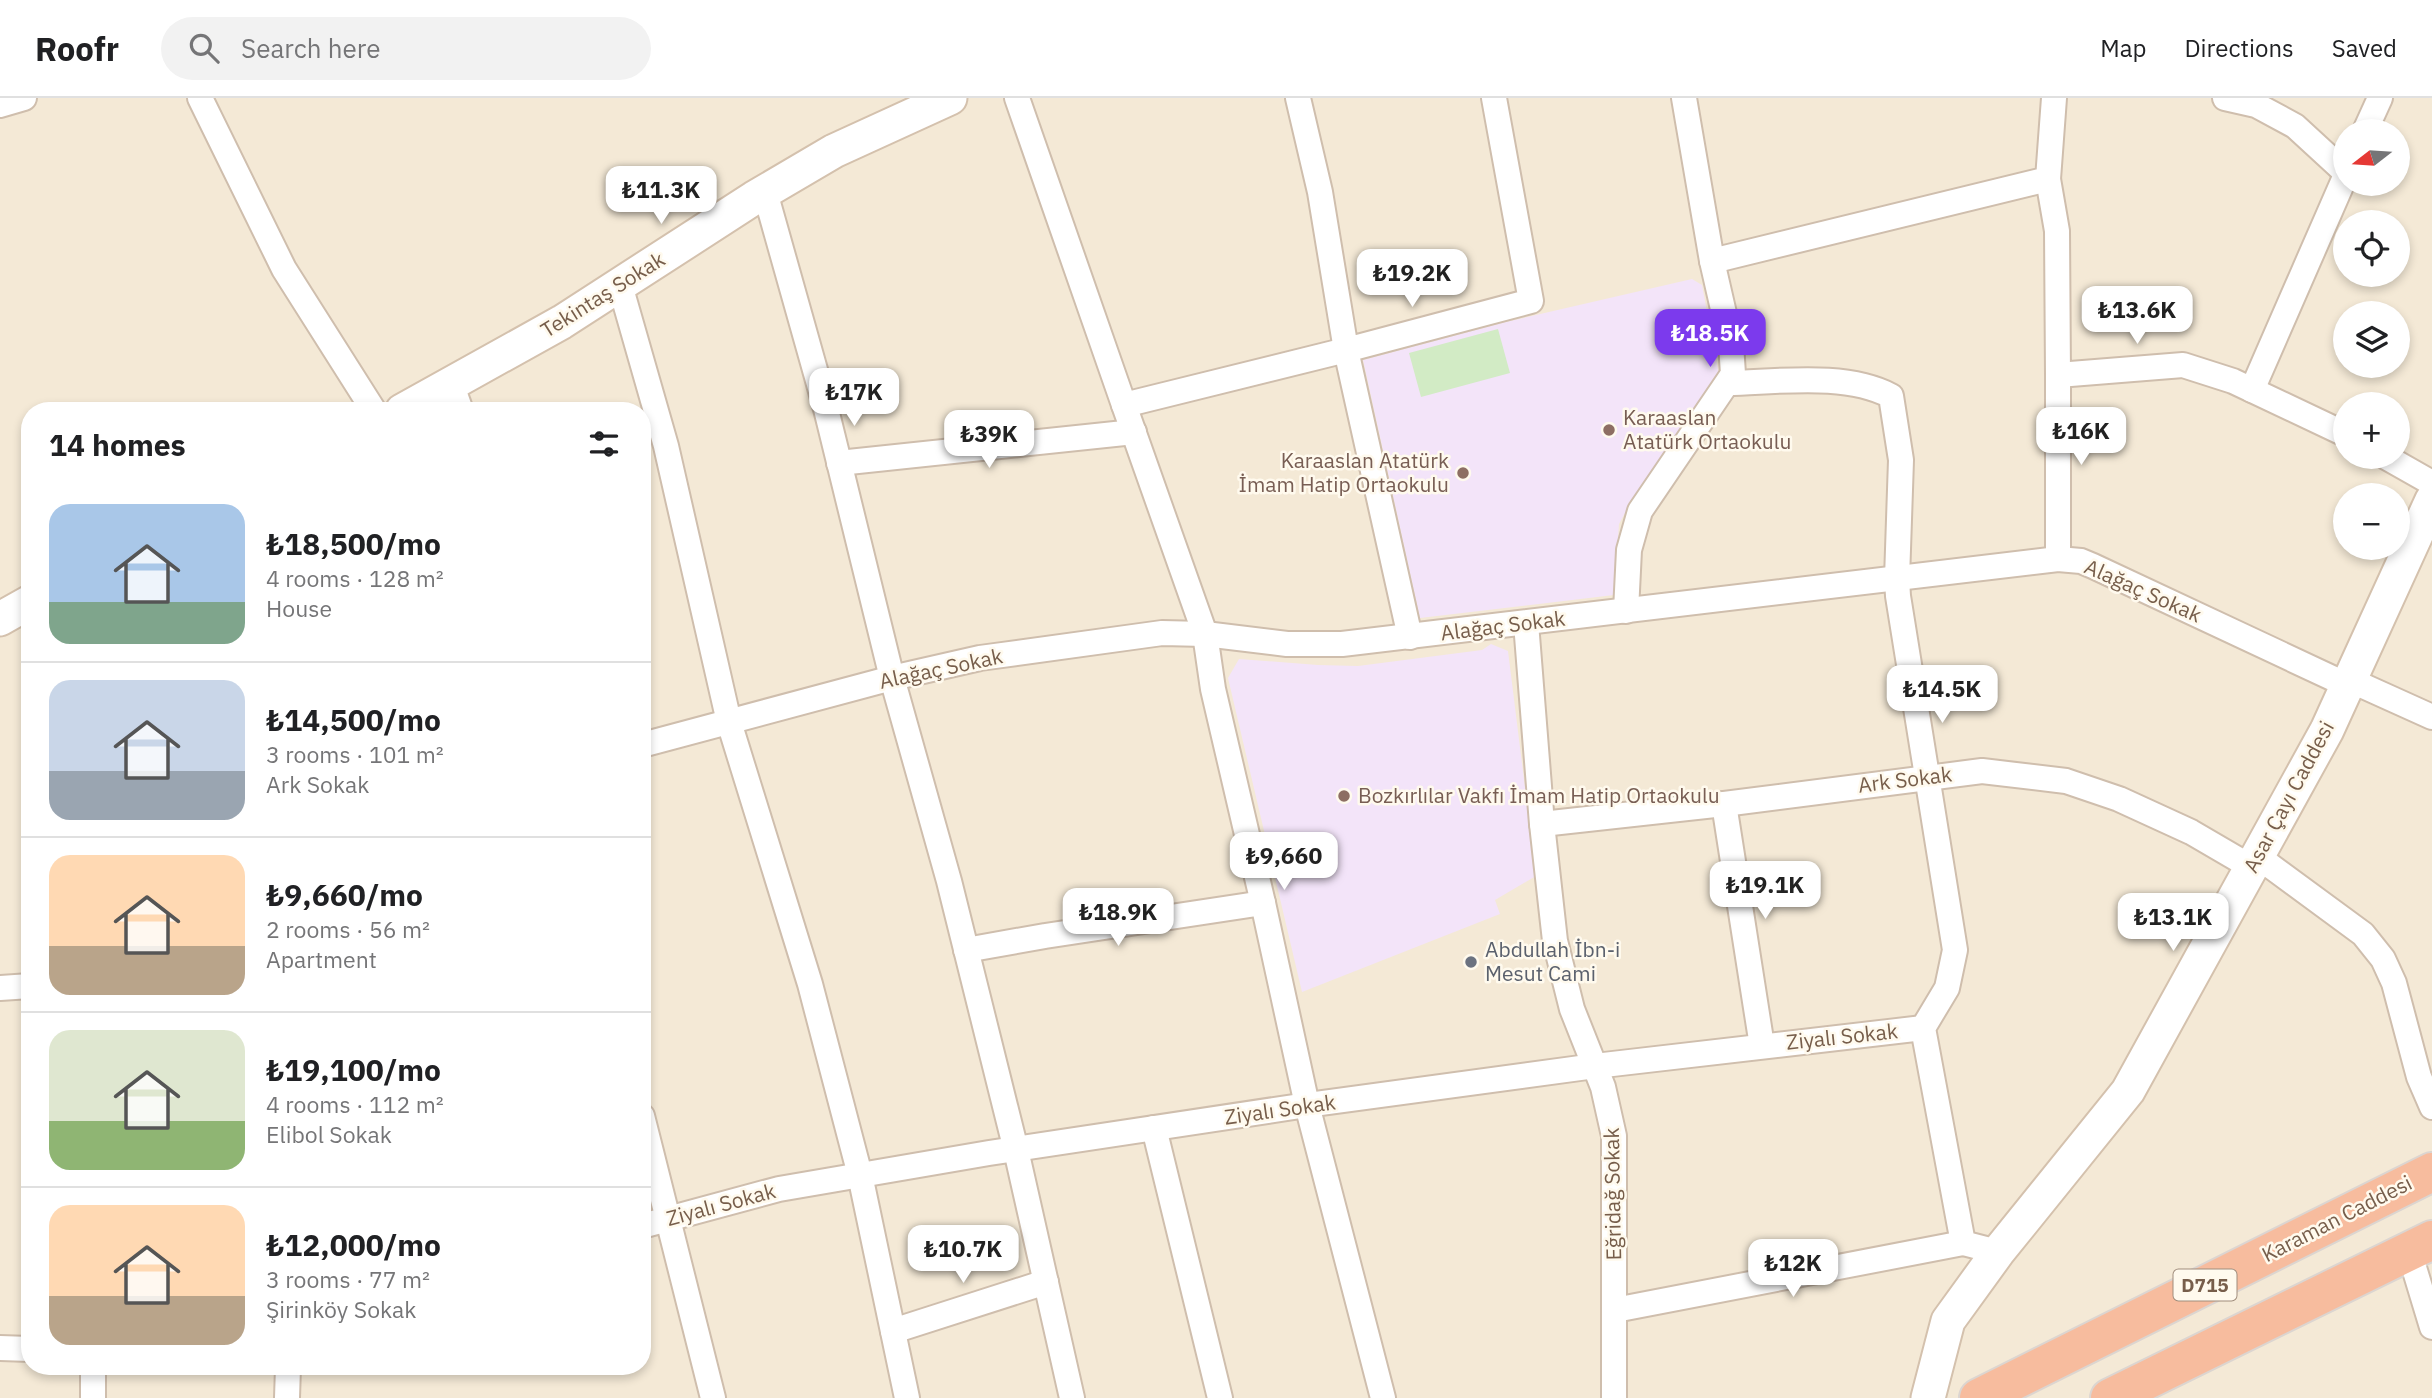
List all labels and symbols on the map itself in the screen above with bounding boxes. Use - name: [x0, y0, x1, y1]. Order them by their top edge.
- north arrow: [2333, 119, 2410, 196]
- pin: ₺11.3K: [604, 166, 718, 226]
- street label: Tekintaş Sokak: [535, 245, 670, 343]
- pin: ₺19.2K: [1355, 250, 1469, 309]
- pin: ₺13.6K: [2080, 286, 2194, 346]
- pin: ₺18.5K: [1653, 310, 1767, 369]
- pin: ₺17K: [813, 368, 895, 428]
- place label: Karaaslan Atatürk Ortaokulu: [1623, 403, 1791, 455]
- pin: ₺16K: [2040, 408, 2122, 467]
- pin: ₺39K: [948, 410, 1030, 470]
- marker: Karaaslan Atatürk Ortaokulu: [1601, 422, 1617, 438]
- place label: Karaaslan Atatürk İmam Hatip Ortaokulu: [1239, 446, 1449, 498]
- marker: Karaaslan Atatürk İmam Hatip Ortaokulu: [1455, 465, 1471, 481]
- street label: Alağaç Sokak: [2080, 552, 2206, 628]
- street label: Alağaç Sokak: [1439, 603, 1567, 647]
- street label: Alağaç Sokak: [877, 641, 1005, 695]
- pin: ₺14.5K: [1885, 666, 1999, 725]
- street label: Asar Çayı Caddesi: [2236, 716, 2340, 877]
- street label: Ark Sokak: [1856, 759, 1953, 799]
- place label: Bozkırlılar Vakfı İmam Hatip Ortaokulu: [1358, 781, 1720, 809]
- marker: Bozkırlılar Vakfı İmam Hatip Ortaokulu: [1336, 788, 1352, 804]
- pin: ₺9,660: [1227, 832, 1341, 892]
- pin: ₺19.1K: [1708, 862, 1822, 921]
- pin: ₺18.9K: [1061, 888, 1175, 948]
- pin: ₺13.1K: [2116, 894, 2230, 953]
- place label: Abdullah İbn-i Mesut Cami: [1485, 935, 1620, 987]
- marker: Abdullah İbn-i Mesut Cami: [1463, 954, 1479, 970]
- street label: Ziyalı Sokak: [1785, 1016, 1899, 1056]
- street label: Ziyalı Sokak: [1222, 1087, 1337, 1131]
- street label: Eğridağ Sokak: [1597, 1127, 1627, 1261]
- street label: Karaman Caddesi: [2257, 1168, 2416, 1268]
- street label: Ziyalı Sokak: [663, 1176, 778, 1232]
- pin: ₺10.7K: [906, 1226, 1020, 1285]
- pin: ₺12K: [1752, 1240, 1834, 1299]
- road number: D715: [2174, 1270, 2236, 1301]

